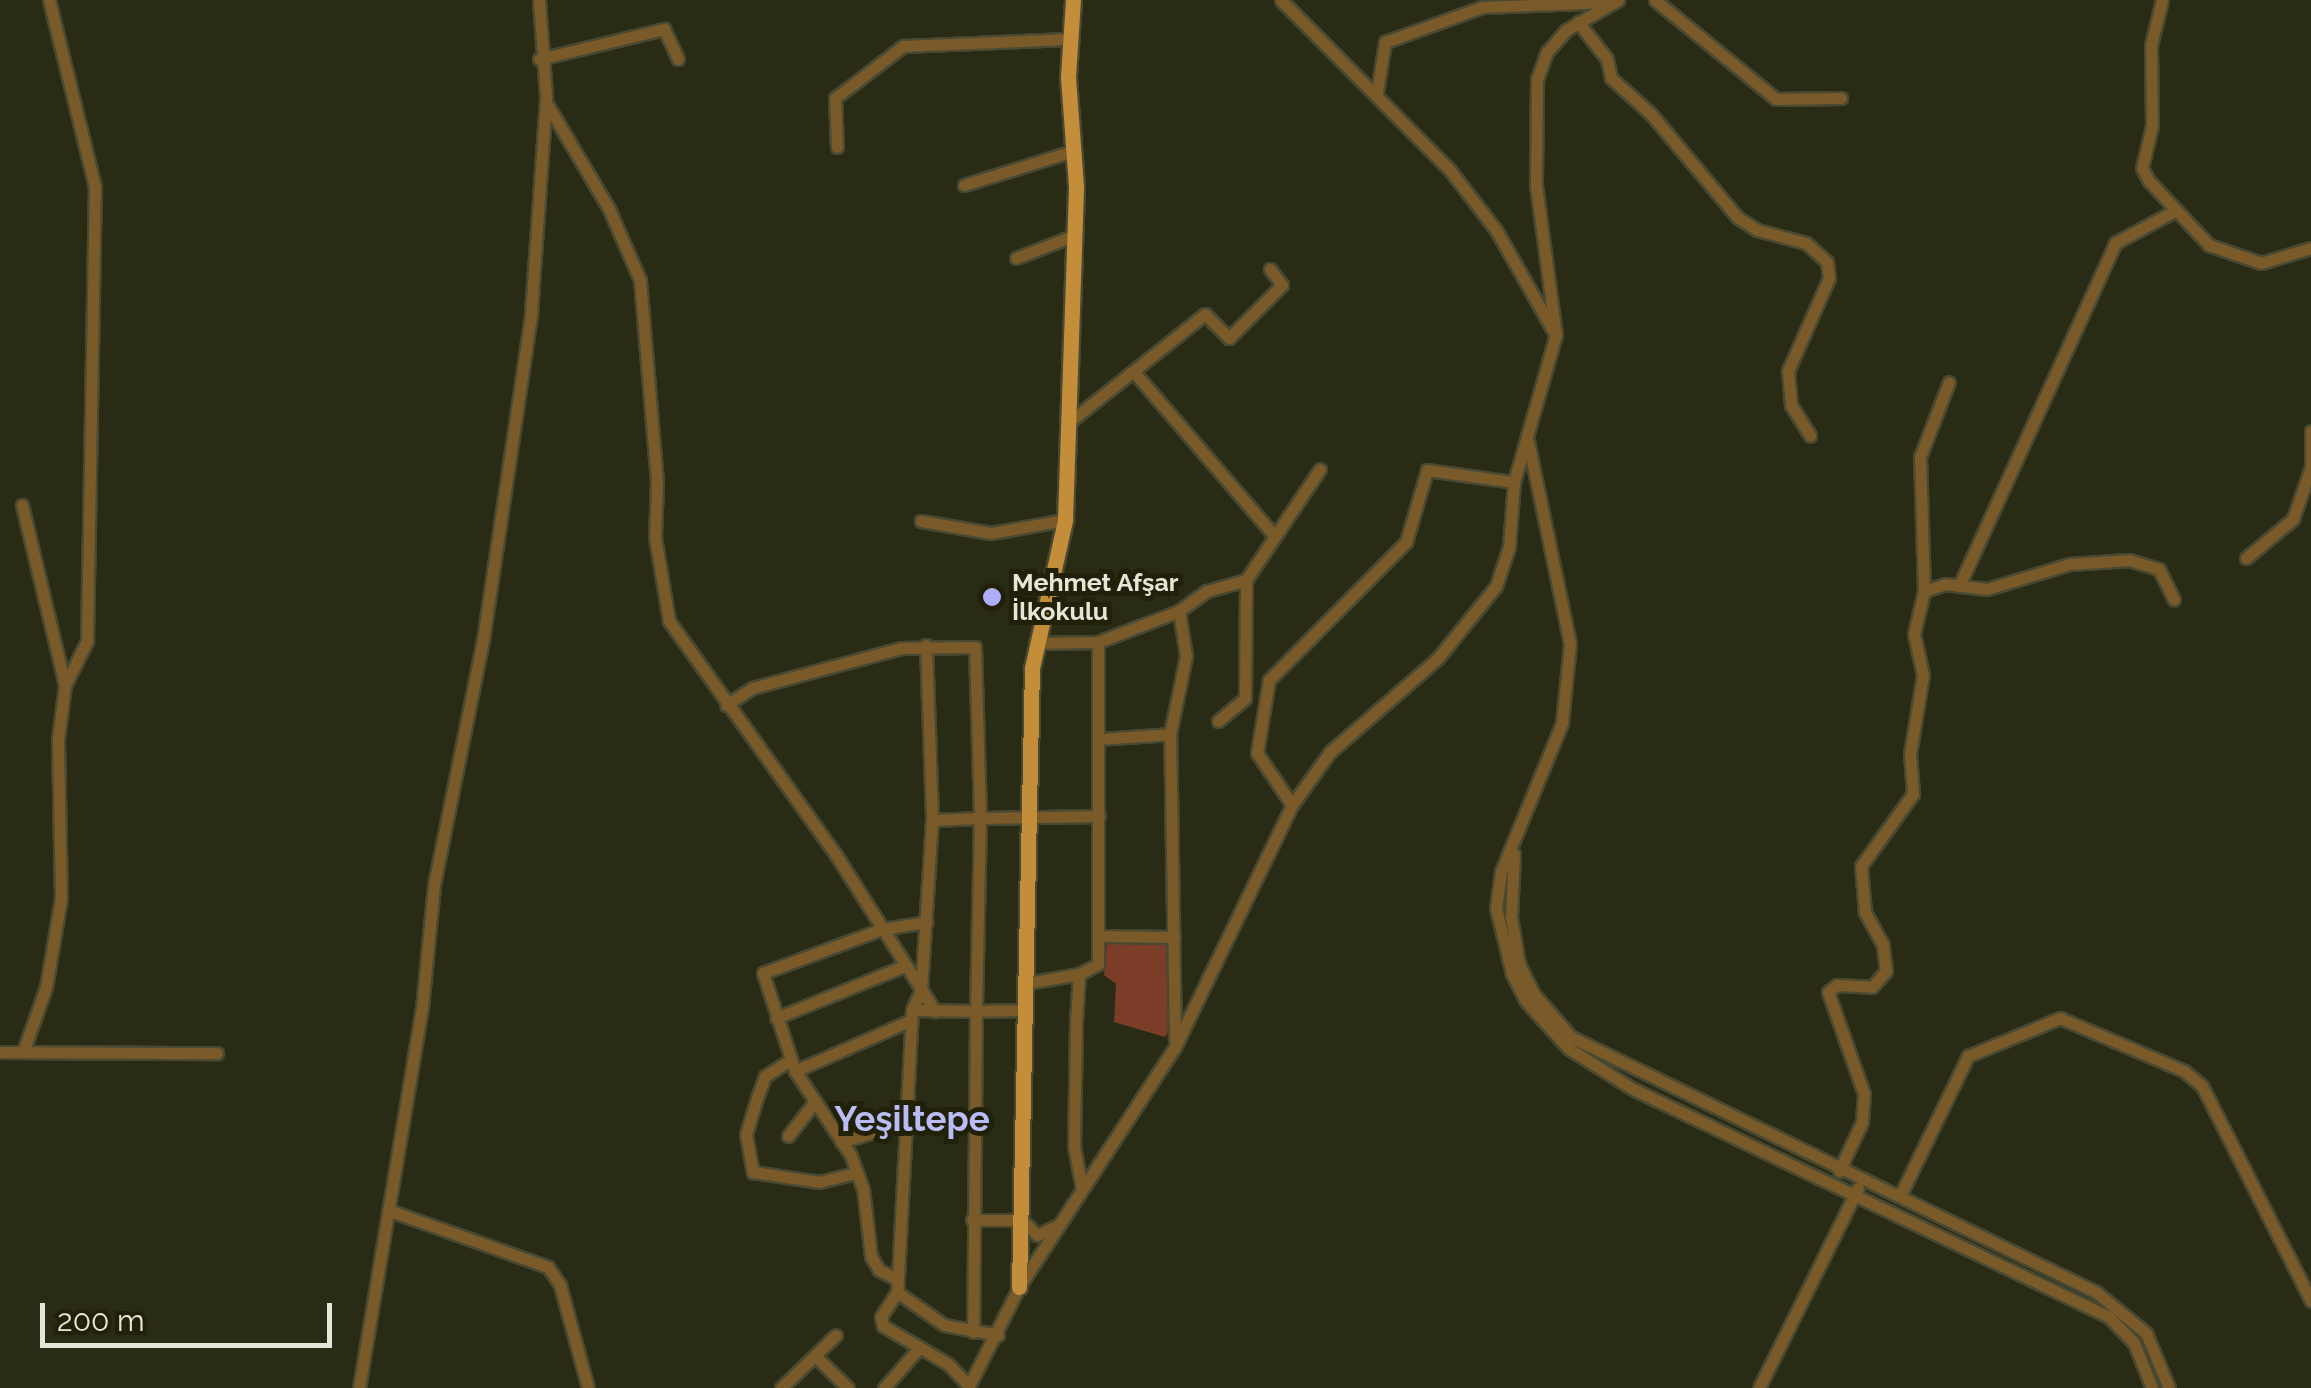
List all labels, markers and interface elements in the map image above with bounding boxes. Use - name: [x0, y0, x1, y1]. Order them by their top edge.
- place label: Mehmet Afşar İlkokulu: [1012, 568, 1179, 627]
- marker: Mehmet Afşar İlkokulu: [981, 586, 1003, 608]
- district label: Yeşiltepe: [834, 1098, 990, 1140]
- scale bar: [45, 1283, 338, 1345]
- text: 200 m: [57, 1303, 145, 1338]

